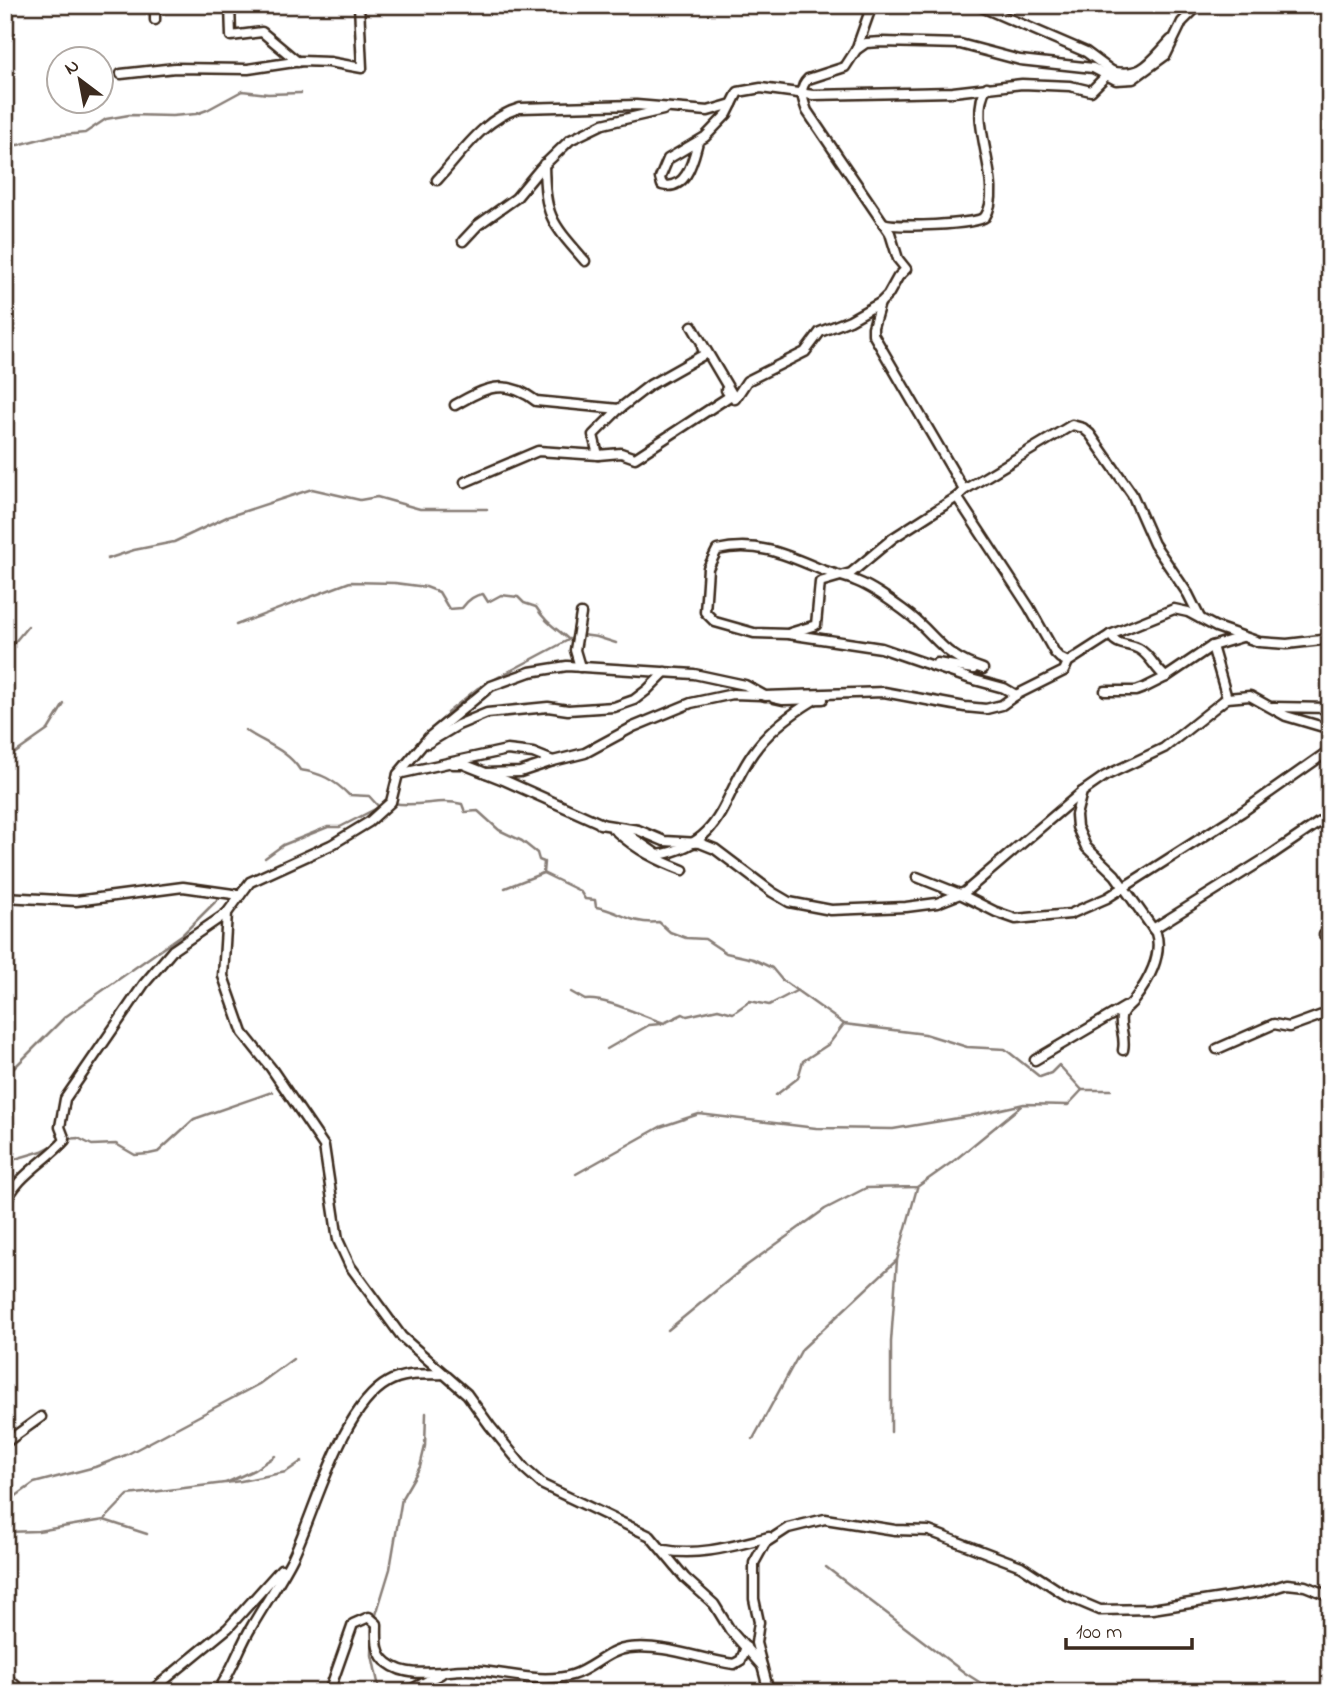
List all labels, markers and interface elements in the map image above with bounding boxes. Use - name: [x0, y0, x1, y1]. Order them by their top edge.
- north arrow: [46, 46, 116, 116]
- text: N: [60, 53, 85, 83]
- scale bar: [1066, 1606, 1192, 1650]
- text: 100 m: [1076, 1618, 1122, 1648]

